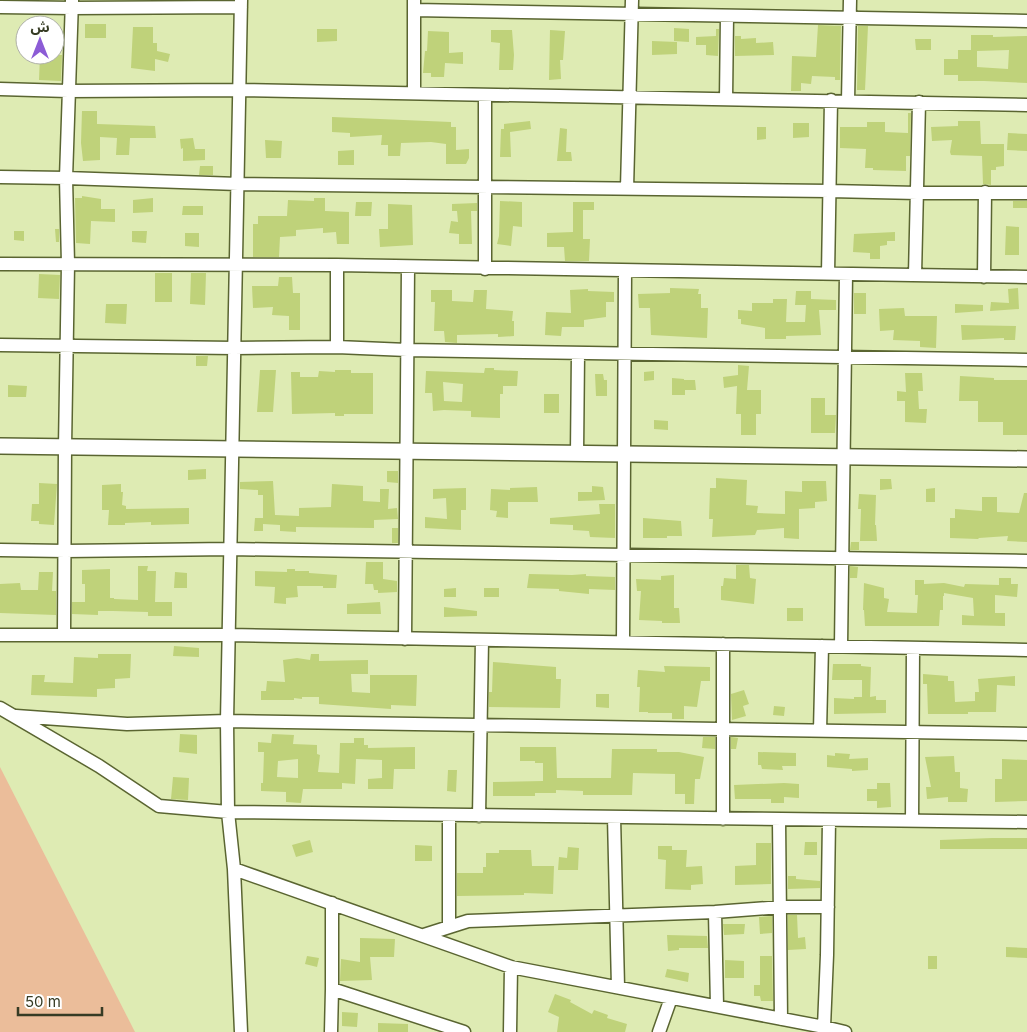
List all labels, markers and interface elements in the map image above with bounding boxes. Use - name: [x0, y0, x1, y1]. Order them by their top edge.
- north arrow: [15, 15, 65, 65]
- text: ش: [30, 18, 50, 35]
- scale bar: [18, 984, 101, 1016]
- text: 50 m: [25, 992, 61, 1011]

